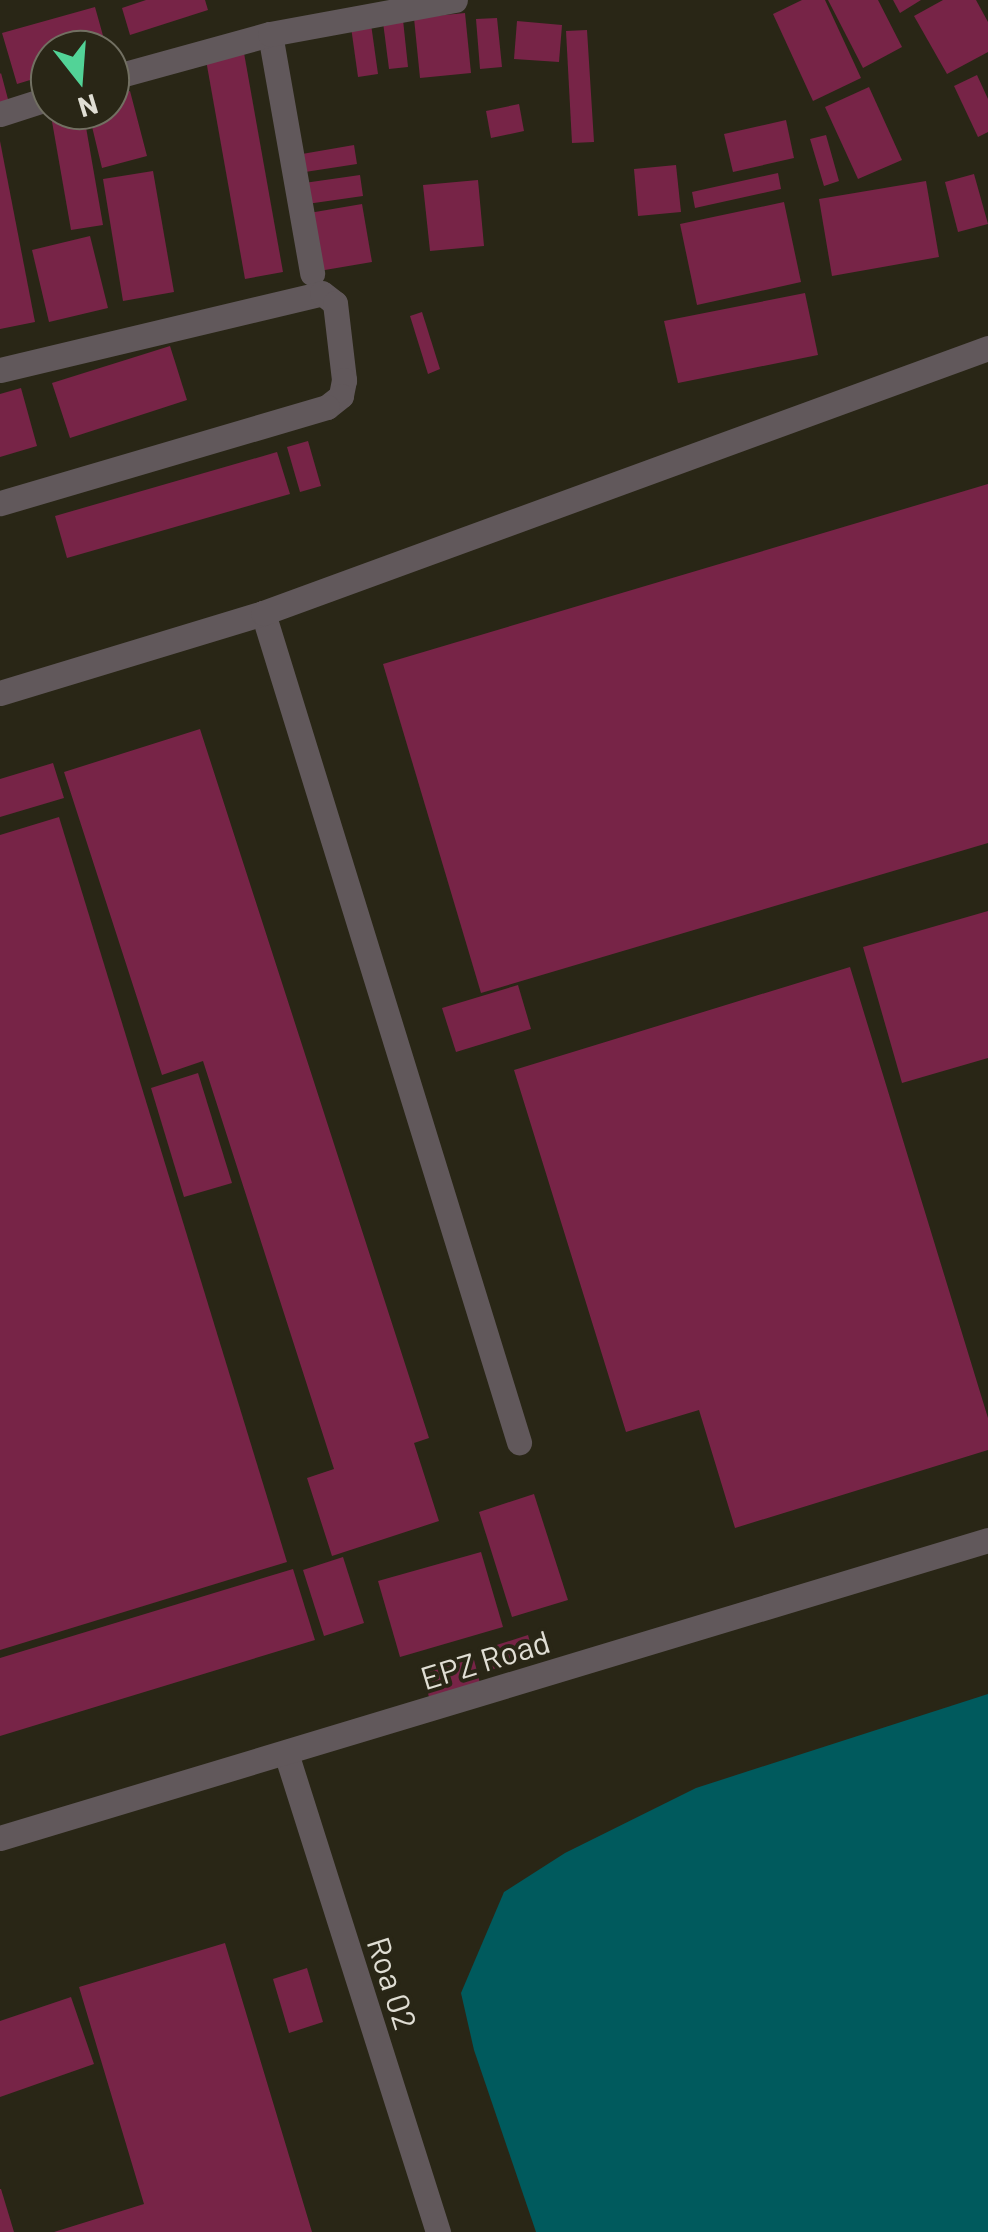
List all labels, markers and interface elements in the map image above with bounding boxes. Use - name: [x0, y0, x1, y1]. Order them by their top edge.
- north arrow: [30, 30, 130, 130]
- text: N: [74, 88, 102, 126]
- street label: EPZ Road: [416, 1621, 554, 1697]
- street label: Roa 02: [360, 1932, 426, 2034]

